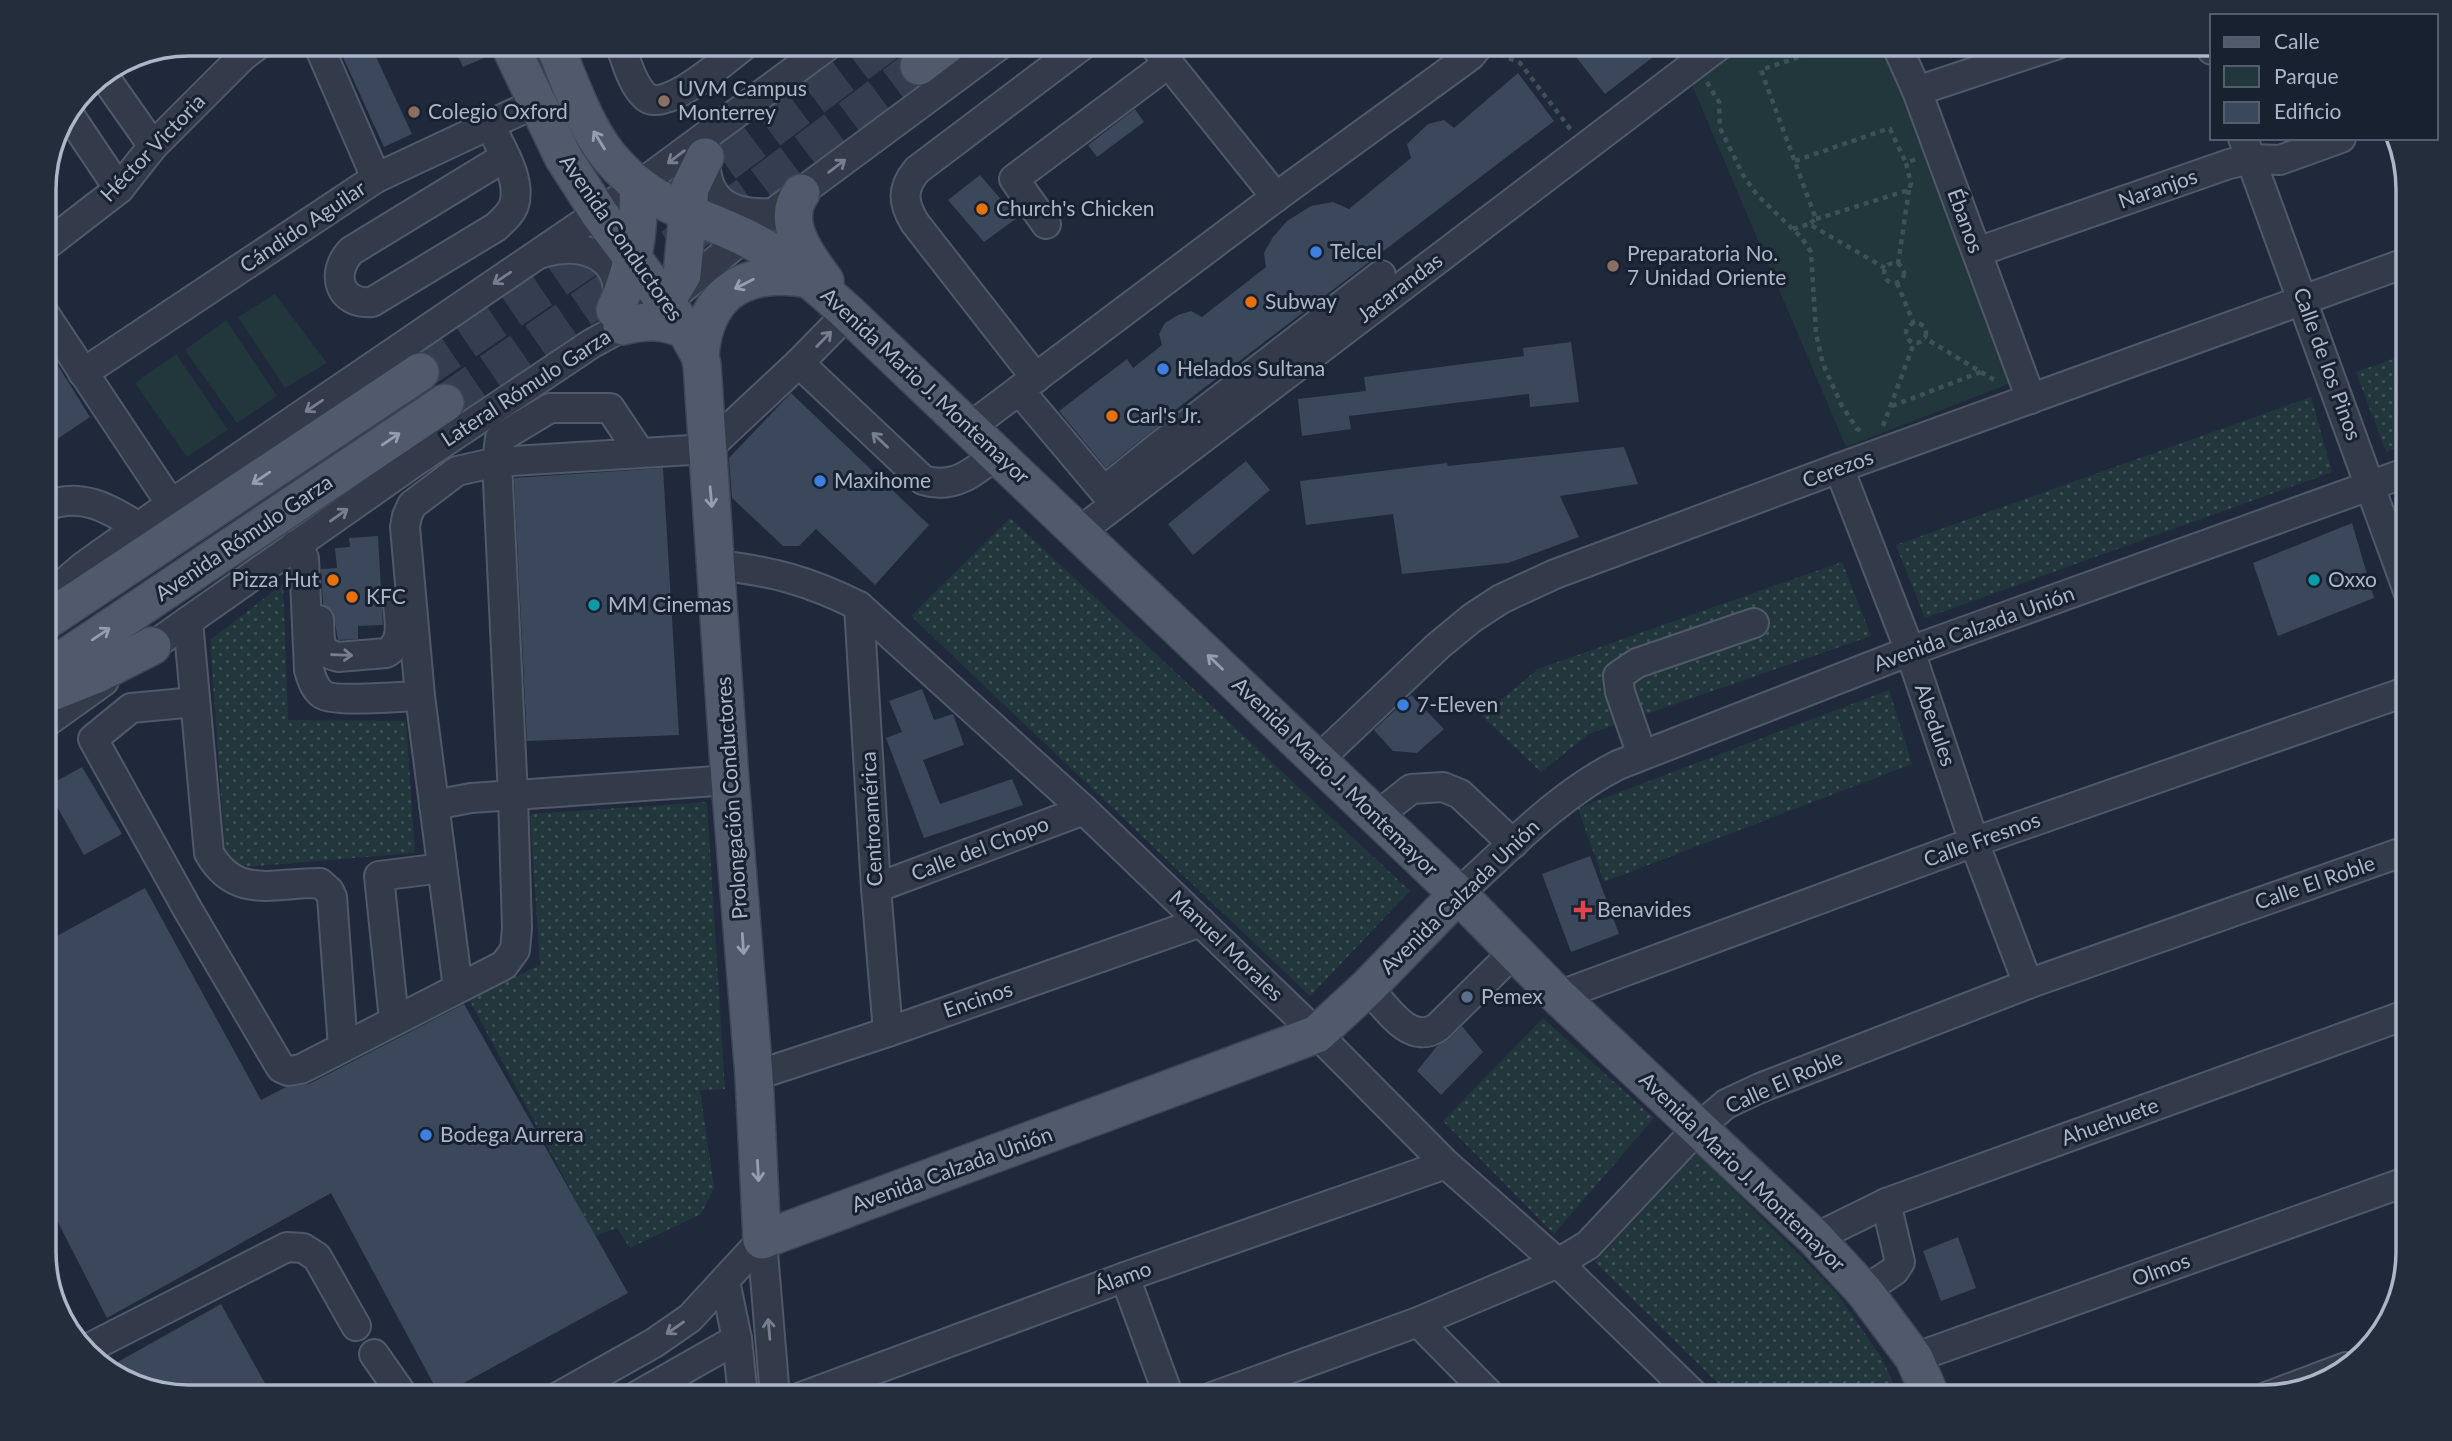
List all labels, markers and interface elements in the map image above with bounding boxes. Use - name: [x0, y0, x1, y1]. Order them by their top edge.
- legend: [2210, 14, 2438, 140]
- text: Calle: [2274, 28, 2319, 53]
- text: Parque: [2274, 63, 2339, 88]
- place label: UVM Campus Monterrey: [678, 75, 807, 124]
- street label: Héctor Victoria: [94, 88, 209, 206]
- marker: UVM Campus Monterrey: [656, 93, 672, 109]
- place label: Colegio Oxford: [428, 98, 568, 123]
- text: Edificio: [2274, 98, 2342, 123]
- marker: Colegio Oxford: [406, 104, 422, 120]
- one-way arrow: [591, 131, 605, 151]
- street label: Avenida Conductores: [555, 149, 689, 325]
- one-way arrow: [667, 149, 686, 164]
- one-way arrow: [827, 159, 846, 173]
- street label: Naranjos: [2115, 162, 2200, 213]
- street label: Cándido Aguilar: [235, 174, 370, 277]
- street label: Ébanos: [1943, 185, 1990, 256]
- place label: Church's Chicken: [996, 195, 1154, 220]
- marker: Church's Chicken: [974, 201, 990, 217]
- place label: Telcel: [1330, 238, 1382, 263]
- place label: Preparatoria No. 7 Unidad Oriente: [1627, 240, 1786, 289]
- marker: Telcel: [1308, 244, 1324, 260]
- street label: Jacarandas: [1352, 247, 1447, 327]
- marker: Preparatoria No. 7 Unidad Oriente: [1605, 258, 1621, 274]
- one-way arrow: [493, 271, 512, 285]
- one-way arrow: [734, 277, 755, 291]
- street label: Avenida Mario J. Montemayor: [817, 282, 1036, 488]
- street label: Calle de los Pinos: [2289, 284, 2368, 443]
- place label: Subway: [1265, 288, 1337, 313]
- marker: Subway: [1243, 294, 1259, 310]
- street label: Lateral Rómulo Garza: [436, 323, 615, 451]
- one-way arrow: [815, 330, 832, 347]
- place label: Helados Sultana: [1177, 355, 1325, 380]
- marker: Helados Sultana: [1155, 361, 1171, 377]
- one-way arrow: [305, 399, 324, 413]
- place label: Carl's Jr.: [1126, 402, 1201, 427]
- marker: Carl's Jr.: [1104, 408, 1120, 424]
- one-way arrow: [381, 432, 401, 446]
- one-way arrow: [872, 432, 889, 449]
- street label: Cerezos: [1799, 443, 1876, 492]
- place label: Maxihome: [834, 467, 931, 492]
- street label: Avenida Rómulo Garza: [150, 468, 336, 605]
- one-way arrow: [252, 470, 271, 485]
- marker: Maxihome: [812, 473, 828, 489]
- one-way arrow: [705, 485, 718, 508]
- one-way arrow: [329, 508, 348, 522]
- place label: Pizza Hut: [232, 566, 319, 591]
- place label: Oxxo: [2328, 566, 2377, 591]
- marker: Pizza Hut: [325, 572, 341, 588]
- marker: Oxxo: [2306, 572, 2322, 588]
- street label: Avenida Calzada Unión: [1870, 580, 2077, 676]
- place label: KFC: [366, 583, 406, 608]
- marker: KFC: [344, 589, 360, 605]
- place label: MM Cinemas: [608, 591, 731, 616]
- marker: MM Cinemas: [586, 597, 602, 613]
- one-way arrow: [91, 627, 110, 641]
- one-way arrow: [331, 649, 354, 662]
- one-way arrow: [1207, 654, 1224, 671]
- street label: Avenida Mario J. Montemayor: [1228, 671, 1444, 881]
- street label: Prolongación Conductores: [710, 676, 751, 920]
- street label: Abedules: [1911, 680, 1962, 769]
- place label: 7-Eleven: [1417, 691, 1498, 716]
- marker: 7-Eleven: [1395, 697, 1411, 713]
- street label: Centroamérica: [854, 751, 887, 887]
- street label: Calle Fresnos: [1920, 806, 2043, 871]
- street label: Calle del Chopo: [907, 810, 1052, 885]
- street label: Avenida Calzada Unión: [1374, 813, 1544, 978]
- street label: Calle El Roble: [2251, 849, 2378, 914]
- street label: Manuel Morales: [1165, 884, 1289, 1006]
- place label: Benavides: [1597, 896, 1691, 921]
- marker: Benavides: [1575, 902, 1591, 918]
- one-way arrow: [737, 932, 750, 955]
- street label: Encinos: [940, 975, 1015, 1022]
- place label: Pemex: [1481, 983, 1543, 1008]
- marker: Pemex: [1459, 989, 1475, 1005]
- street label: Calle El Roble: [1721, 1044, 1846, 1118]
- street label: Avenida Mario J. Montemayor: [1635, 1066, 1851, 1276]
- street label: Ahuehuete: [2057, 1091, 2162, 1150]
- place label: Bodega Aurrera: [440, 1121, 584, 1146]
- street label: Avenida Calzada Unión: [848, 1121, 1055, 1217]
- marker: Bodega Aurrera: [418, 1127, 434, 1143]
- one-way arrow: [752, 1159, 765, 1182]
- street label: Olmos: [2128, 1247, 2193, 1291]
- street label: Álamo: [1091, 1255, 1154, 1298]
- one-way arrow: [762, 1318, 775, 1341]
- one-way arrow: [666, 1321, 685, 1335]

